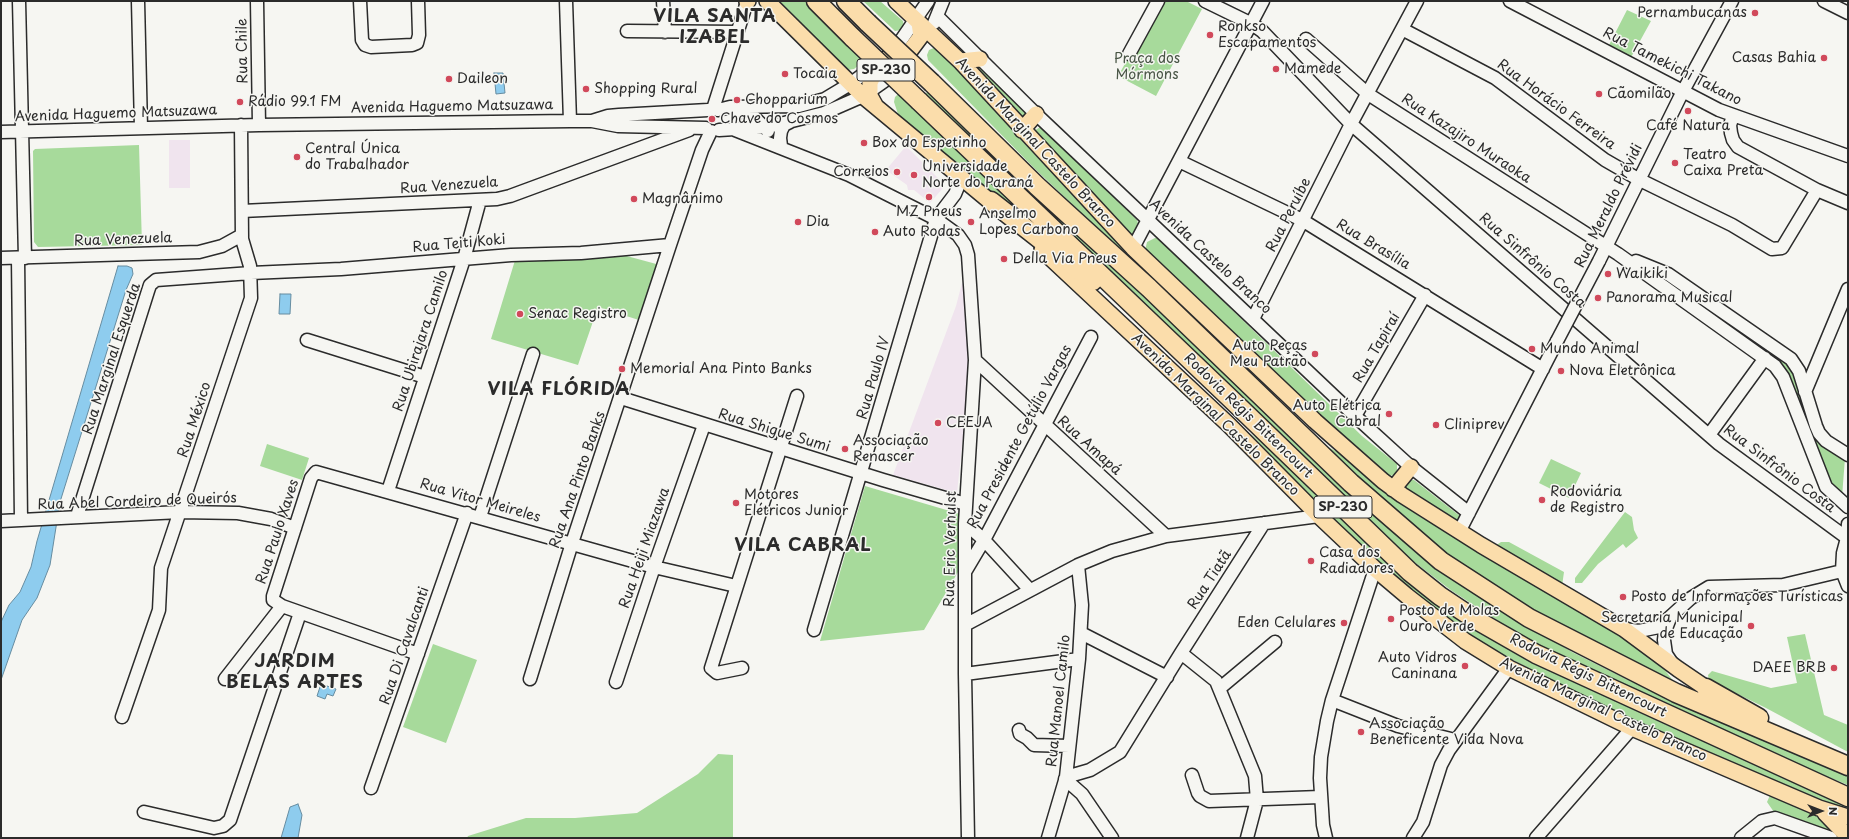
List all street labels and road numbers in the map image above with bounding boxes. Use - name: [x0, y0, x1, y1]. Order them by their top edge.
- street label: Rua Chile: [234, 18, 252, 84]
- street label: Rua Tamekichi Takano: [1600, 25, 1744, 109]
- street label: Avenida Marginal Castelo Branco: [952, 54, 1118, 232]
- street label: Rua Horácio Ferreira: [1494, 56, 1618, 154]
- road number: SP-230: [857, 59, 915, 81]
- street label: Rua Kazajiro Muraoka: [1398, 91, 1534, 187]
- street label: Avenida Haguemo Matsuzawa: [351, 97, 553, 117]
- street label: Avenida Haguemo Matsuzawa: [15, 102, 217, 126]
- street label: Rua Meraldo Prévidi: [1572, 141, 1646, 271]
- street label: Rua Venezuela: [399, 174, 499, 198]
- street label: Rua Peruíbe: [1263, 175, 1315, 255]
- street label: Avenida Castelo Branco: [1146, 196, 1274, 318]
- street label: Rua Sinfrônio Costa: [1475, 210, 1589, 312]
- street label: Rua Brasília: [1333, 216, 1413, 274]
- street label: Rua Venezuela: [74, 230, 172, 250]
- street label: Rua Teiti Koki: [412, 232, 506, 256]
- street label: Rua Ubirajara Camilo: [390, 268, 452, 414]
- street label: Rua Marginal Esquerda: [80, 281, 144, 437]
- street label: Rua Tapiraí: [1350, 310, 1404, 386]
- street label: Avenida Marginal Castelo Branco: [1128, 330, 1302, 500]
- street label: Rua Paulo IV: [854, 335, 894, 421]
- street label: Rua Presidente Getúlio Vargas: [964, 342, 1076, 532]
- street label: Rodovia Régis Bittencourt: [1180, 350, 1316, 482]
- street label: Rua México: [175, 380, 215, 460]
- street label: Rua Shigue Sumi: [716, 406, 832, 456]
- street label: Rua Ana Pinto Banks: [547, 409, 609, 551]
- street label: Rua Amapá: [1054, 413, 1124, 479]
- street label: Rua Sinfrônio Costa: [1720, 421, 1838, 517]
- street label: Rua Vitor Meireles: [418, 476, 542, 526]
- street label: Rua Paulo Xaves: [253, 478, 303, 586]
- street label: Rua Heiji Miazawa: [616, 485, 674, 611]
- street label: Rua Abel Cordeiro de Queirós: [37, 490, 237, 514]
- street label: Rua Eric Verhulst: [942, 491, 960, 607]
- road number: SP-230: [1314, 496, 1372, 518]
- street label: Rua Tiatã: [1185, 547, 1235, 613]
- street label: Rua Di Cavalcanti: [377, 585, 433, 707]
- street label: Rodovia Régis Bittencourt: [1507, 631, 1669, 721]
- street label: Rua Manoel Camilo: [1044, 634, 1074, 768]
- street label: Avenida Marginal Castelo Branco: [1497, 655, 1709, 765]

